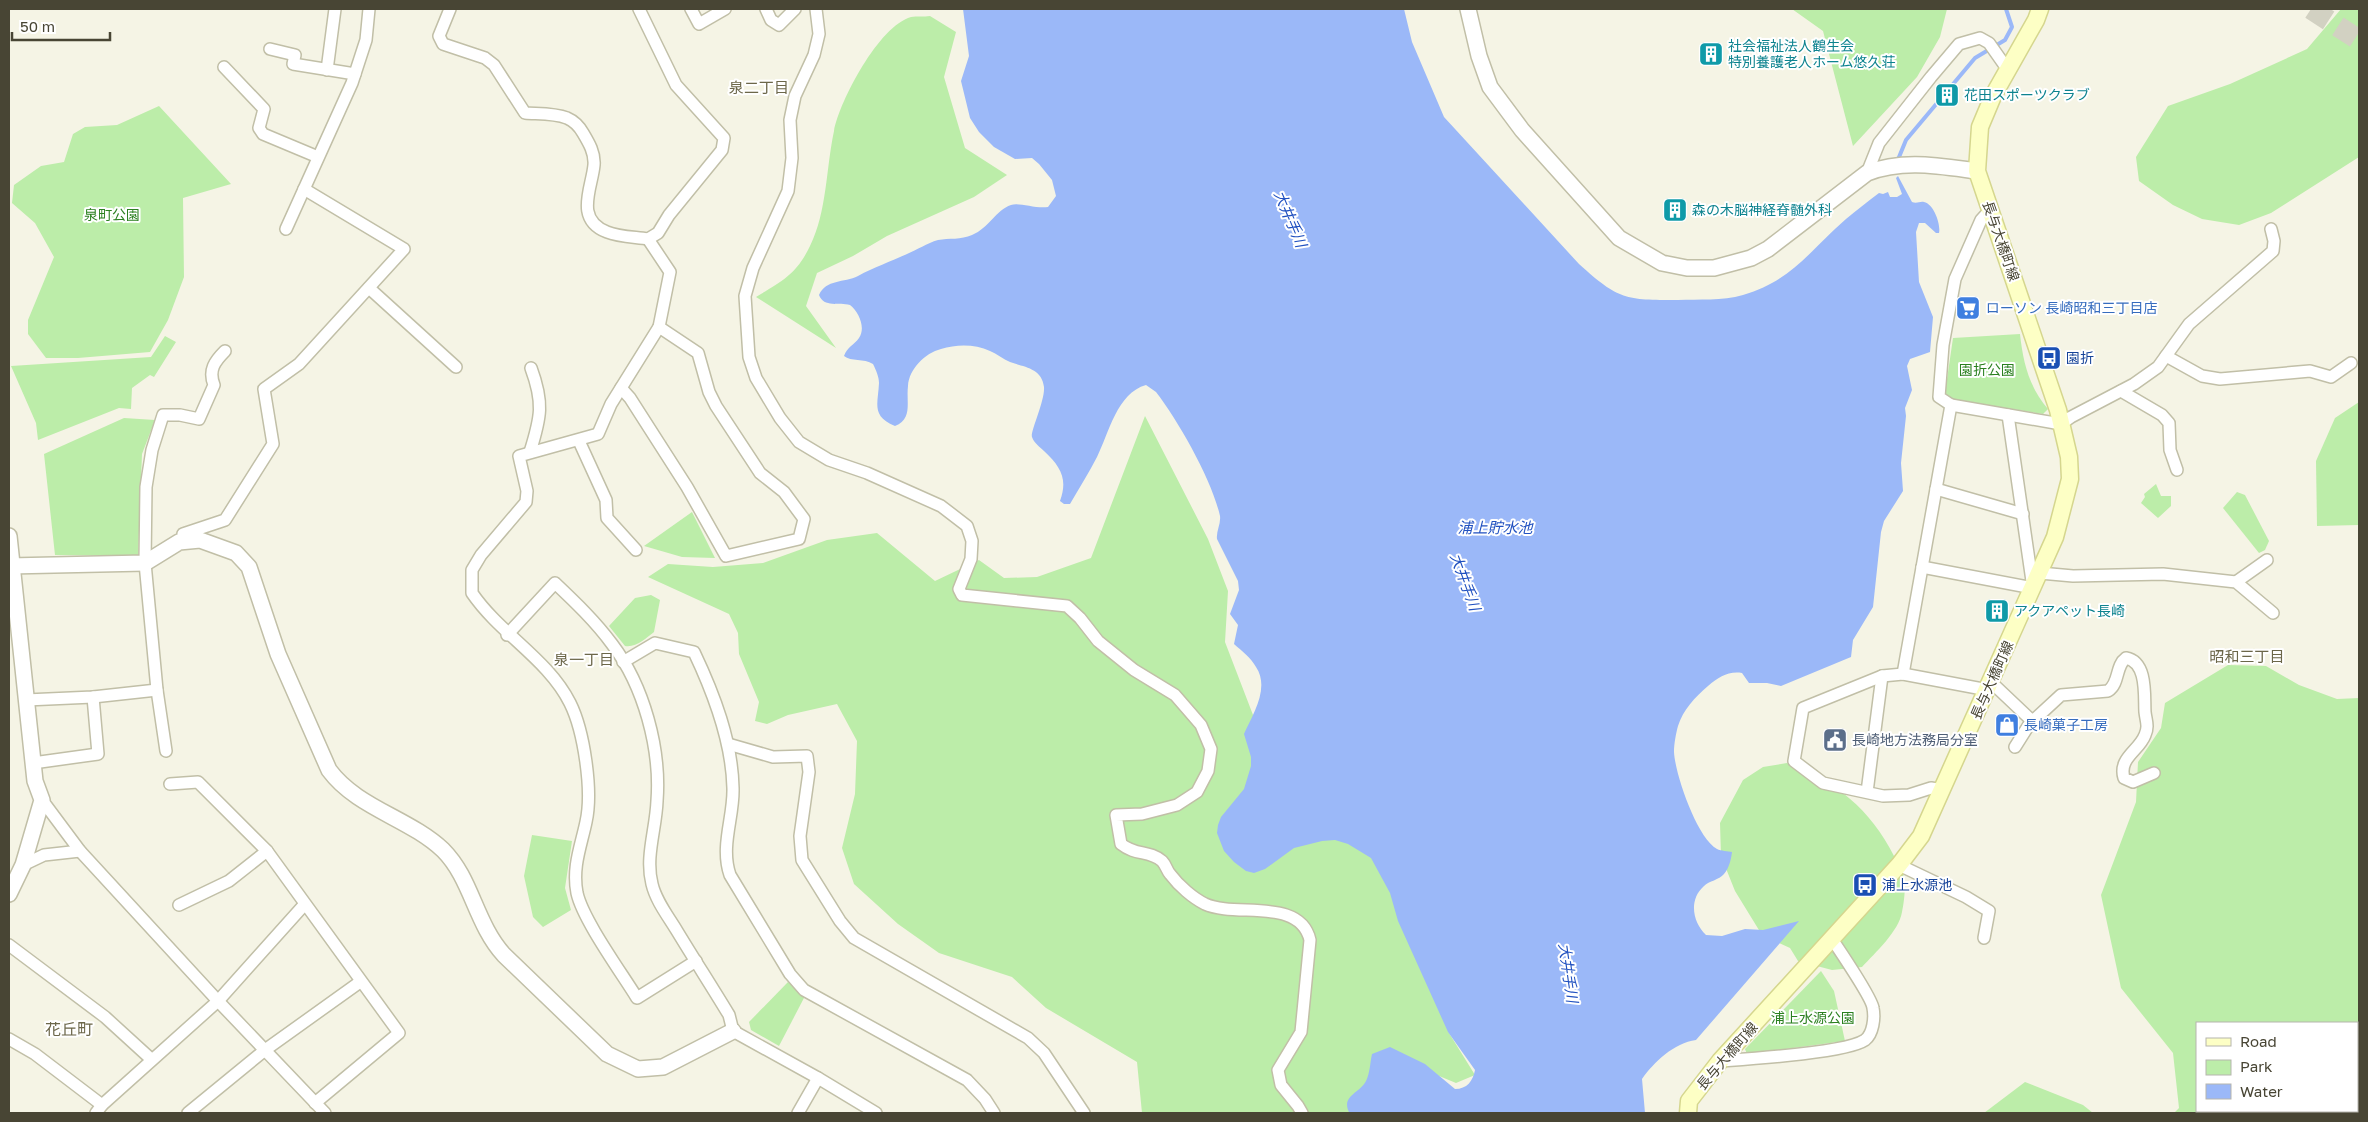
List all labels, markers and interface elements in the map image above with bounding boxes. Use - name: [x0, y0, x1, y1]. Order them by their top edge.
- scale bar: [12, 10, 110, 42]
- text: 50 m: [20, 17, 55, 35]
- place label: 社会福祉法人鶴生会 特別養護老人ホーム悠久荘: [1728, 37, 1896, 70]
- building icon: 社会福祉法人鶴生会 特別養護老人ホーム悠久荘: [1698, 41, 1724, 67]
- district label: 泉二丁目: [729, 78, 789, 96]
- building icon: 花田スポーツクラブ: [1934, 82, 1960, 108]
- place label: 花田スポーツクラブ: [1964, 86, 2090, 103]
- water label: 大井手川: [1271, 187, 1312, 252]
- building icon: 森の木脳神経脊髄外科: [1662, 197, 1688, 223]
- street label: 長与大橋町線: [1980, 198, 2023, 283]
- place label: 森の木脳神経脊髄外科: [1692, 201, 1832, 218]
- park label: 泉町公園: [84, 206, 140, 223]
- supermarket icon: ローソン 長崎昭和三丁目店: [1955, 295, 1981, 321]
- place label: ローソン 長崎昭和三丁目店: [1986, 299, 2158, 316]
- bus stop icon: 園折: [2036, 345, 2062, 371]
- place label: 園折: [2066, 349, 2094, 366]
- park label: 園折公園: [1959, 361, 2015, 378]
- water label: 浦上貯水池: [1457, 518, 1534, 536]
- water label: 大井手川: [1447, 550, 1485, 615]
- building icon: アクアペット長崎: [1984, 598, 2010, 624]
- place label: アクアペット長崎: [2014, 602, 2125, 619]
- street label: 長与大橋町線: [1967, 638, 2016, 722]
- district label: 昭和三丁目: [2209, 647, 2285, 665]
- district label: 泉一丁目: [554, 650, 614, 668]
- shop icon: 長崎菓子工房: [1994, 712, 2020, 738]
- place label: 長崎菓子工房: [2024, 716, 2108, 733]
- public building icon: 長崎地方法務局分室: [1822, 727, 1848, 753]
- place label: 長崎地方法務局分室: [1852, 731, 1978, 748]
- bus stop icon: 浦上水源池: [1852, 872, 1878, 898]
- place label: 浦上水源池: [1882, 876, 1952, 893]
- water label: 大井手川: [1556, 942, 1582, 1006]
- park label: 浦上水源公園: [1771, 1009, 1855, 1026]
- street label: 長与大橋町線: [1693, 1018, 1761, 1093]
- district label: 花丘町: [45, 1019, 93, 1039]
- legend: [2196, 1022, 2358, 1112]
- text: Road: [2240, 1032, 2277, 1050]
- text: Park: [2240, 1057, 2273, 1075]
- text: Water: [2240, 1082, 2283, 1100]

